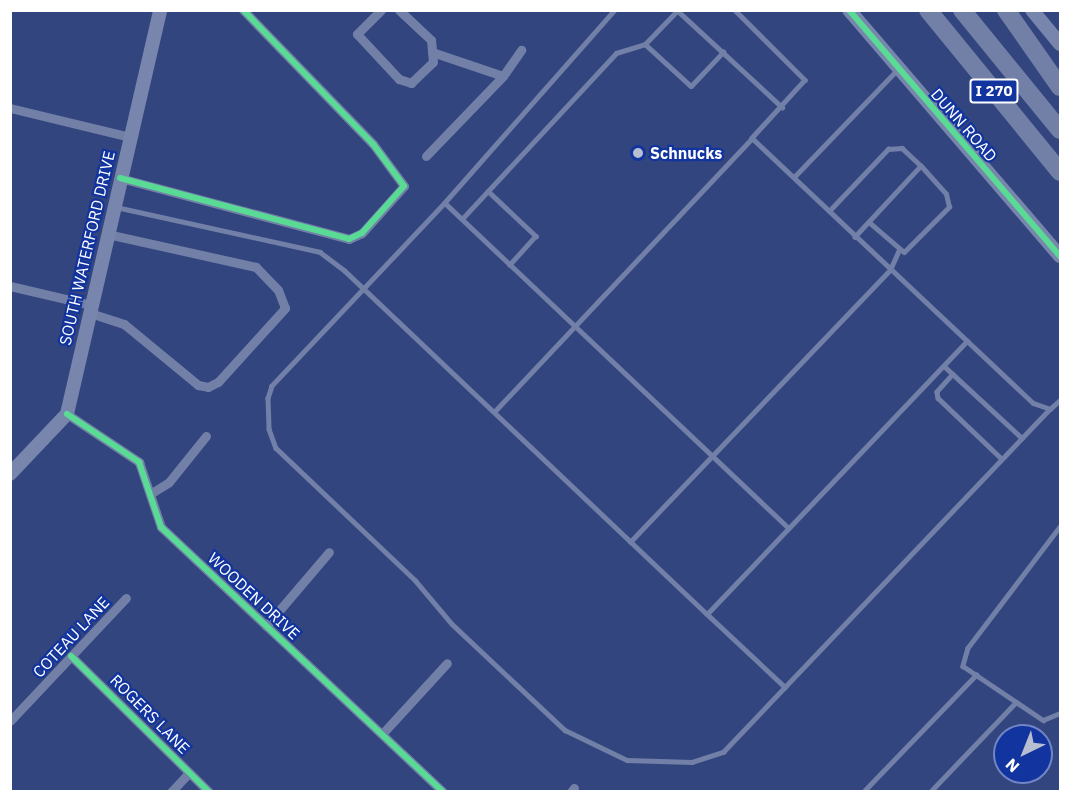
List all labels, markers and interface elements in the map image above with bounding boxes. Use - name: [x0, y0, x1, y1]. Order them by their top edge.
- road number: I 270: [968, 79, 1020, 103]
- street label: DUNN ROAD: [927, 85, 1001, 165]
- place label: Schnucks: [650, 143, 722, 163]
- marker: Schnucks: [631, 146, 645, 160]
- street label: SOUTH WATERFORD DRIVE: [55, 149, 119, 347]
- street label: WOODEN DRIVE: [204, 549, 304, 643]
- street label: COTEAU LANE: [29, 593, 113, 681]
- street label: ROGERS LANE: [106, 670, 194, 758]
- north arrow: [993, 724, 1053, 784]
- text: N: [1001, 754, 1023, 777]

